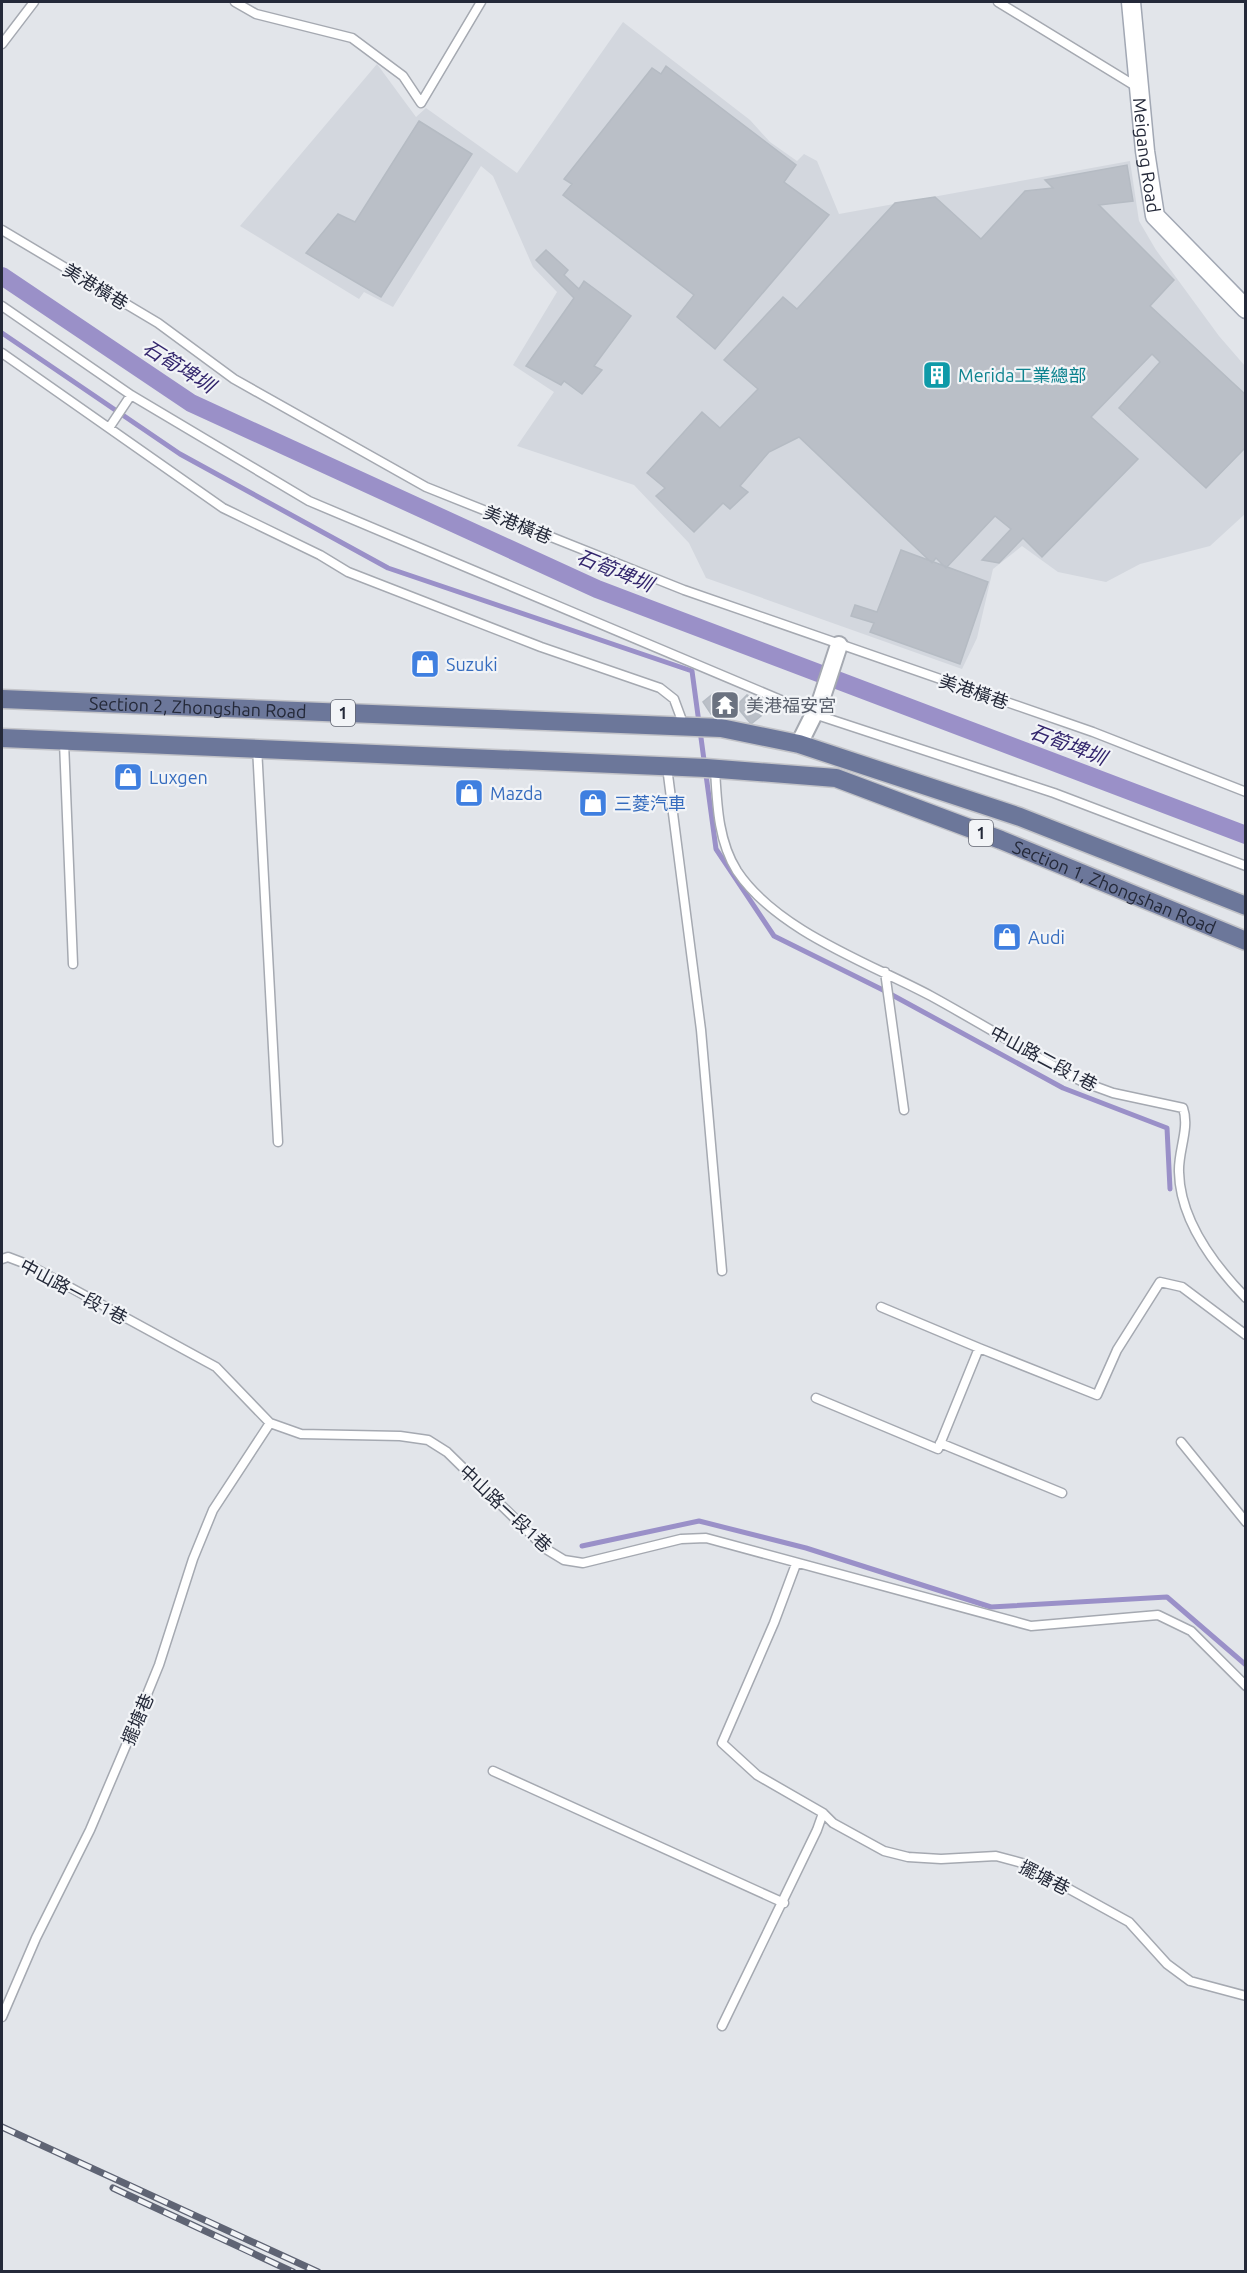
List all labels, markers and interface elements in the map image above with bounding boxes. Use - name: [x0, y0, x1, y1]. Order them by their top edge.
- street label: Meigang Road: [1130, 97, 1164, 214]
- street label: 美港橫巷: [60, 259, 132, 313]
- water label: 石筍埤圳: [139, 335, 222, 399]
- building icon: Merida工業總部: [921, 359, 953, 391]
- place label: Merida工業總部: [958, 365, 1087, 385]
- street label: 美港橫巷: [481, 501, 555, 547]
- water label: 石筍埤圳: [574, 544, 659, 597]
- shop icon: Suzuki: [409, 648, 441, 680]
- place label: Suzuki: [446, 654, 498, 674]
- street label: 美港橫巷: [937, 670, 1011, 712]
- temple icon: 美港福安宮: [709, 689, 741, 721]
- street label: Section 2, Zhongshan Road: [89, 693, 307, 721]
- place label: 美港福安宮: [746, 695, 836, 715]
- road number: 1: [331, 700, 355, 726]
- water label: 石筍埤圳: [1027, 719, 1112, 770]
- shop icon: Luxgen: [112, 761, 144, 793]
- place label: Luxgen: [149, 767, 208, 787]
- shop icon: Mazda: [453, 777, 485, 809]
- place label: Mazda: [490, 783, 543, 803]
- shop icon: 三菱汽車: [577, 787, 609, 819]
- place label: 三菱汽車: [614, 793, 686, 813]
- road number: 1: [969, 820, 993, 846]
- street label: Section 1, Zhongshan Road: [1010, 836, 1219, 938]
- shop icon: Audi: [991, 921, 1023, 953]
- place label: Audi: [1028, 927, 1065, 947]
- street label: 中山路二段1巷: [987, 1021, 1101, 1095]
- street label: 中山路一段1巷: [17, 1254, 131, 1328]
- street label: 中山路一段1巷: [456, 1460, 556, 1556]
- street label: 擺塘巷: [117, 1690, 157, 1748]
- street label: 擺塘巷: [1016, 1856, 1074, 1898]

